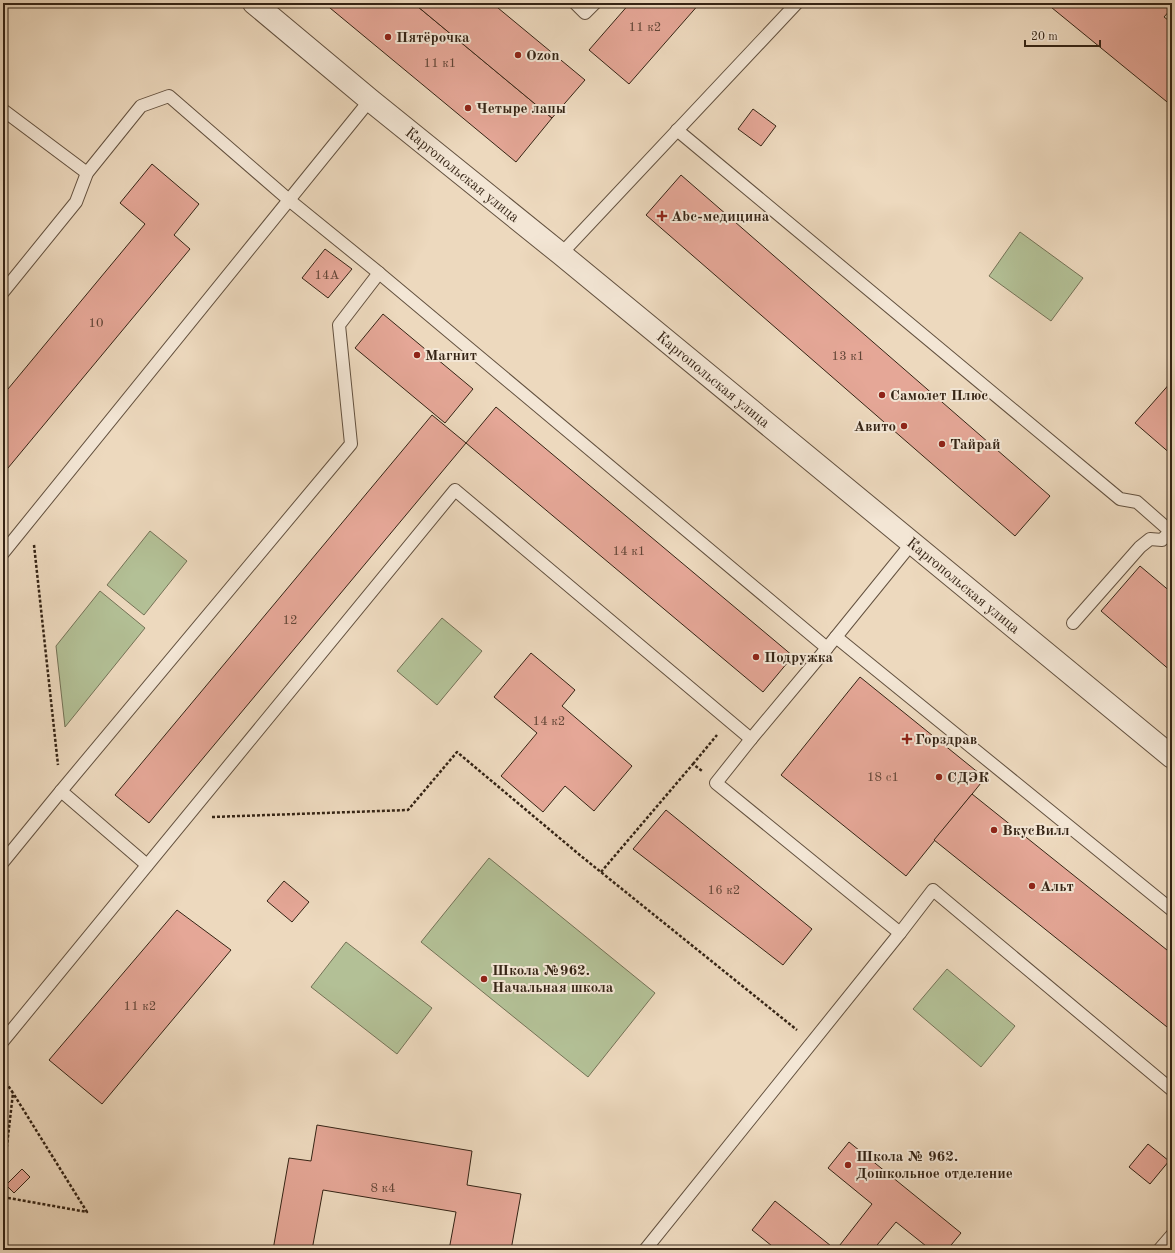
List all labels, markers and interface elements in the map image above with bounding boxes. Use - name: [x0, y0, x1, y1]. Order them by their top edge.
- house number: 11 к2: [629, 21, 661, 34]
- scale bar: [1025, 22, 1100, 48]
- place label: Пятёрочка: [396, 31, 470, 46]
- text: 20 m: [1031, 31, 1058, 43]
- marker: Пятёрочка: [383, 32, 393, 42]
- place label: Ozon: [526, 49, 559, 64]
- marker: Ozon: [513, 50, 523, 60]
- house number: 11 к1: [424, 57, 456, 70]
- place label: Четыре лапы: [476, 102, 566, 117]
- marker: Четыре лапы: [463, 103, 473, 113]
- street label: Каргопольская улица: [402, 125, 522, 226]
- marker: Abc-медицина: [656, 210, 668, 222]
- place label: Abc-медицина: [671, 210, 770, 225]
- house number: 14А: [314, 269, 340, 282]
- house number: 10: [88, 317, 104, 330]
- street label: Каргопольская улица: [653, 330, 772, 432]
- place label: Магнит: [425, 349, 477, 364]
- marker: Магнит: [412, 350, 422, 360]
- house number: 13 к1: [832, 350, 864, 363]
- place label: Самолет Плюс: [890, 389, 988, 404]
- marker: Самолет Плюс: [877, 390, 887, 400]
- place label: Авито: [854, 420, 896, 435]
- marker: Авито: [899, 421, 909, 431]
- place label: Тайрай: [950, 438, 1001, 453]
- marker: Тайрай: [937, 439, 947, 449]
- street label: Каргопольская улица: [903, 536, 1022, 638]
- house number: 14 к1: [613, 545, 645, 558]
- house number: 12: [282, 614, 298, 627]
- place label: Подружка: [764, 651, 834, 666]
- marker: Подружка: [751, 652, 761, 662]
- house number: 14 к2: [533, 715, 565, 728]
- place label: Горздрав: [915, 733, 977, 748]
- marker: Горздрав: [902, 734, 912, 744]
- house number: 18 с1: [867, 771, 899, 784]
- place label: СДЭК: [947, 771, 989, 786]
- marker: СДЭК: [934, 772, 944, 782]
- place label: ВкусВилл: [1002, 824, 1070, 839]
- marker: ВкусВилл: [989, 825, 999, 835]
- place label: Альт: [1040, 880, 1074, 895]
- marker: Альт: [1027, 881, 1037, 891]
- house number: 16 к2: [708, 884, 740, 897]
- place label: Школа №962. Начальная школа: [492, 964, 614, 996]
- marker: Школа №962. Начальная школа: [479, 974, 489, 984]
- house number: 11 к2: [124, 1000, 156, 1013]
- place label: Школа № 962. Дошкольное отделение: [856, 1150, 1013, 1182]
- marker: Школа № 962. Дошкольное отделение: [843, 1160, 853, 1170]
- house number: 8 к4: [370, 1182, 396, 1195]

